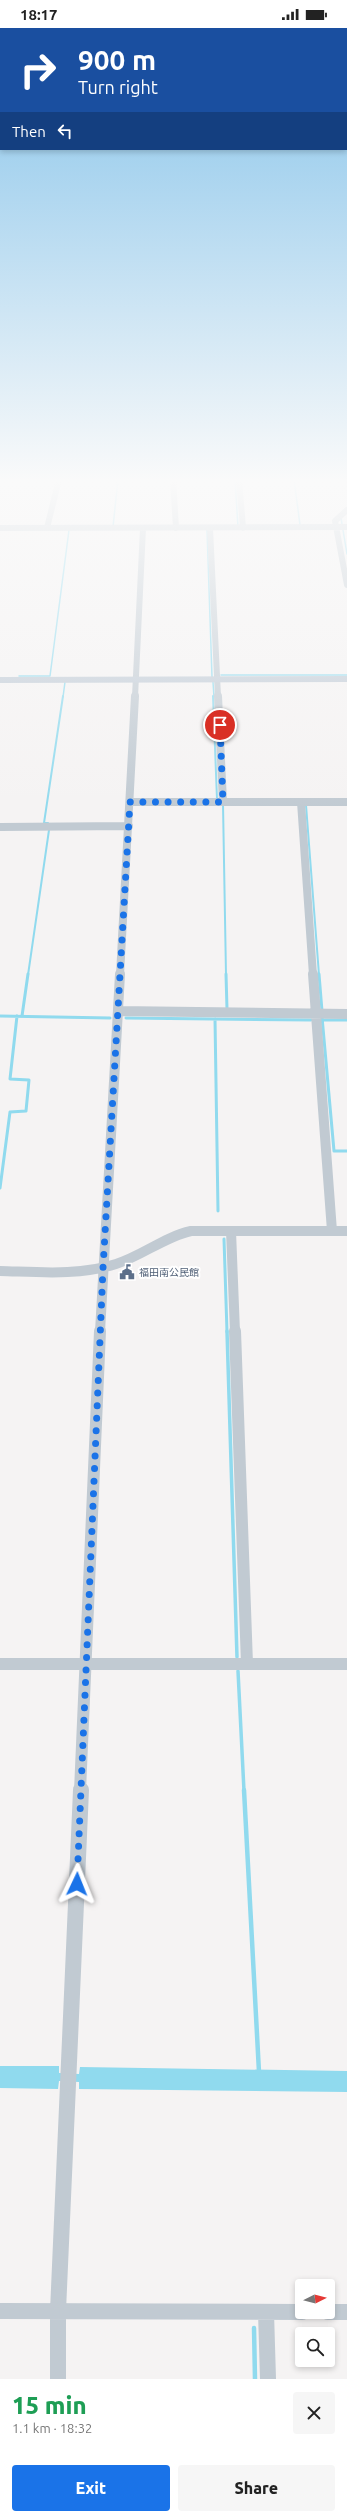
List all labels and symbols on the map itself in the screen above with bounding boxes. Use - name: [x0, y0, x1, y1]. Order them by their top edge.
- pin: [203, 708, 237, 742]
- public building icon: 福田南公民館: [118, 1263, 136, 1281]
- place label: 福田南公民館: [139, 1267, 199, 1278]
- position arrow: [56, 1863, 98, 1905]
- north arrow: [295, 2279, 335, 2319]

